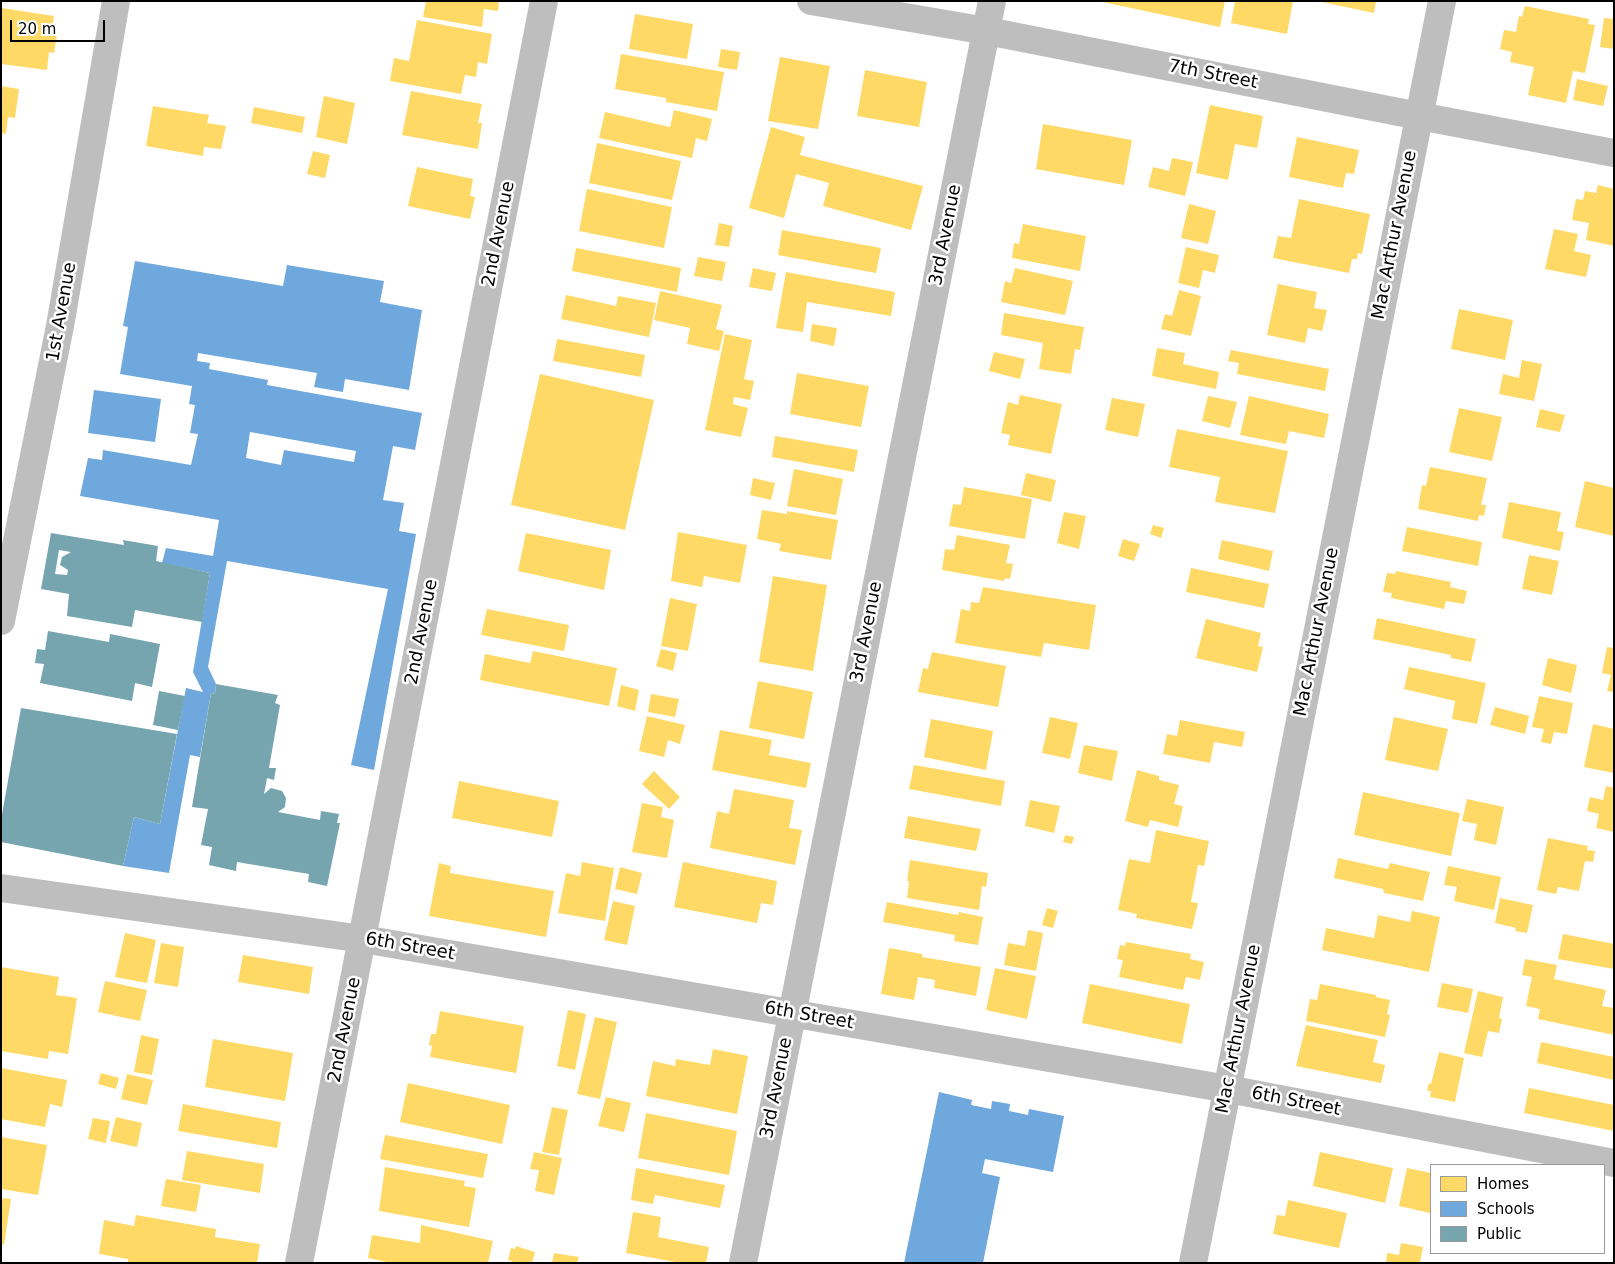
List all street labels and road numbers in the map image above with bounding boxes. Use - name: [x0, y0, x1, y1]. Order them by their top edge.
- street label: 7th Street: [1167, 56, 1259, 94]
- street label: Mac Arthur Avenue: [1368, 149, 1422, 321]
- street label: 2nd Avenue: [478, 179, 520, 289]
- street label: 3rd Avenue: [926, 183, 966, 287]
- street label: 1st Avenue: [43, 261, 81, 363]
- street label: Mac Arthur Avenue: [1290, 546, 1344, 718]
- street label: 2nd Avenue: [401, 577, 443, 687]
- street label: 3rd Avenue: [847, 580, 887, 684]
- street label: 6th Street: [364, 929, 456, 965]
- street label: Mac Arthur Avenue: [1212, 943, 1266, 1115]
- street label: 2nd Avenue: [324, 975, 366, 1085]
- street label: 6th Street: [763, 998, 855, 1034]
- street label: 3rd Avenue: [757, 1036, 797, 1140]
- street label: 6th Street: [1250, 1083, 1342, 1121]

